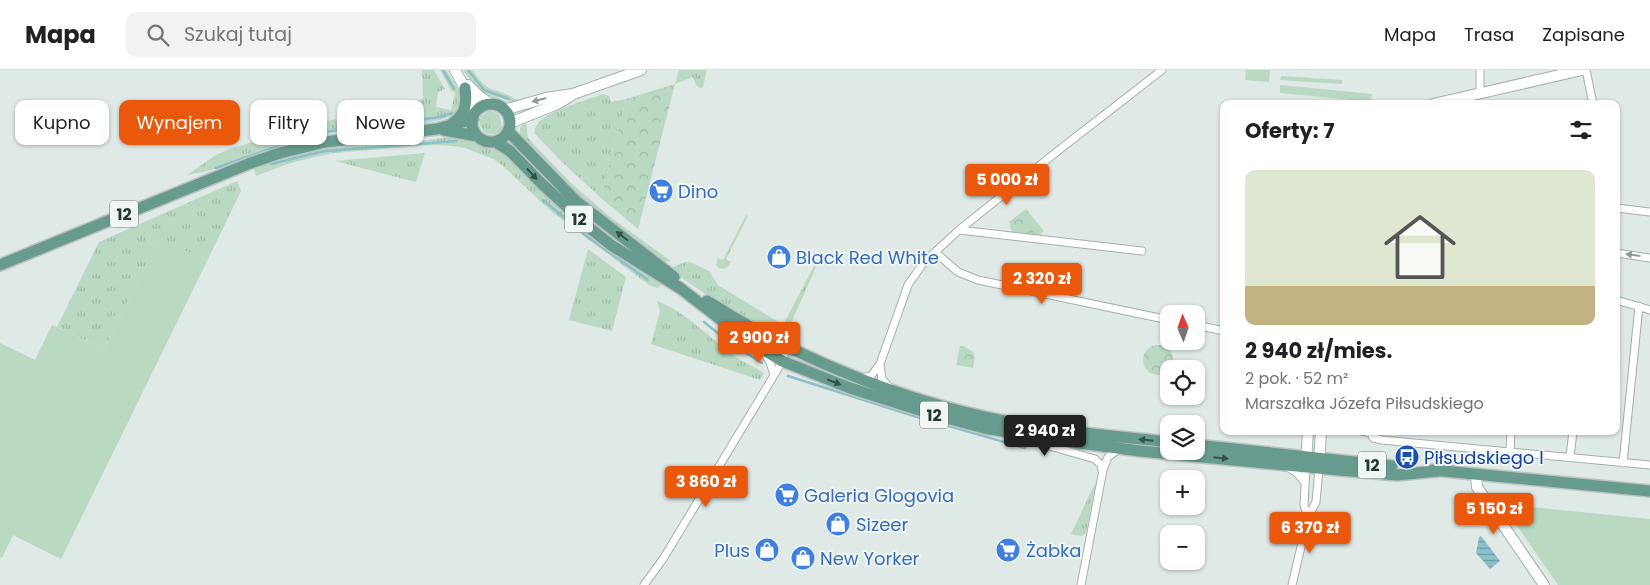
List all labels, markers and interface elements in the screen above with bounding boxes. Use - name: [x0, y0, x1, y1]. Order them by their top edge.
- search box: [126, 12, 476, 57]
- text: Mapa: [25, 18, 96, 51]
- icon: search: [144, 21, 172, 49]
- text: Szukaj tutaj: [184, 21, 292, 48]
- text: Mapa: [1384, 22, 1436, 47]
- text: Trasa: [1464, 22, 1514, 47]
- text: Zapisane: [1542, 22, 1625, 47]
- one-way arrow: [531, 97, 546, 105]
- chip: Kupno: [15, 100, 109, 145]
- chip: Wynajem: [119, 100, 240, 145]
- chip: Filtry: [250, 100, 327, 145]
- chip: Nowe: [337, 100, 424, 145]
- text: Oferty: 7: [1245, 116, 1334, 145]
- icon: filters: [1567, 116, 1595, 144]
- pin: 5 000 zł: [955, 164, 1059, 206]
- one-way arrow: [526, 168, 538, 180]
- text: 5 000 zł: [976, 168, 1038, 191]
- supermarket icon: Dino: [648, 178, 674, 204]
- place label: Dino: [678, 179, 718, 204]
- road number: 12: [110, 200, 138, 228]
- icon: home: [1375, 202, 1465, 292]
- road number: 12: [565, 206, 593, 232]
- one-way arrow: [616, 231, 629, 242]
- shop icon: Black Red White: [766, 244, 792, 270]
- place label: Black Red White: [796, 245, 939, 270]
- one-way arrow: [1625, 251, 1641, 259]
- pin: 2 320 zł: [990, 262, 1094, 305]
- text: 2 320 zł: [1013, 267, 1071, 290]
- north arrow: [1160, 305, 1205, 350]
- map controls: [1160, 305, 1205, 570]
- pin: 2 900 zł: [707, 322, 811, 364]
- text: 2 900 zł: [729, 326, 789, 349]
- text: 2 940 zł/mies.: [1245, 336, 1392, 365]
- button: locate: [1160, 360, 1205, 405]
- text: 2 pok. · 52 m²: [1245, 367, 1348, 390]
- one-way arrow: [826, 379, 841, 386]
- text: Marszałka Józefa Piłsudskiego: [1245, 392, 1484, 415]
- road number: 12: [920, 402, 948, 428]
- pin: 2 940 zł: [993, 414, 1097, 457]
- button: layers: [1160, 415, 1205, 460]
- text: 2 940 zł: [1015, 419, 1075, 442]
- one-way arrow: [1138, 435, 1154, 443]
- bus stop icon: Piłsudskiego I: [1394, 444, 1420, 470]
- place label: Piłsudskiego I: [1424, 445, 1544, 470]
- road number: 12: [1358, 452, 1386, 478]
- one-way arrow: [1213, 455, 1229, 463]
- pin: 3 860 zł: [654, 466, 758, 508]
- text: 3 860 zł: [676, 470, 736, 493]
- button: +: [1160, 470, 1205, 515]
- supermarket icon: Galeria Glogovia: [774, 482, 800, 508]
- place label: Galeria Glogovia: [804, 483, 954, 508]
- pin: 5 150 zł: [1442, 492, 1546, 535]
- text: 5 150 zł: [1465, 497, 1523, 520]
- shop icon: Sizeer: [825, 511, 851, 537]
- place label: Sizeer: [856, 512, 909, 537]
- pin: 6 370 zł: [1258, 512, 1362, 554]
- text: 6 370 zł: [1281, 516, 1339, 539]
- button: −: [1160, 525, 1205, 570]
- shop icon: Plus: [754, 537, 780, 563]
- supermarket icon: Żabka: [995, 537, 1021, 563]
- place label: Plus: [714, 538, 750, 563]
- place label: Żabka: [1026, 538, 1082, 563]
- shop icon: New Yorker: [790, 545, 816, 571]
- place label: New Yorker: [820, 546, 920, 571]

